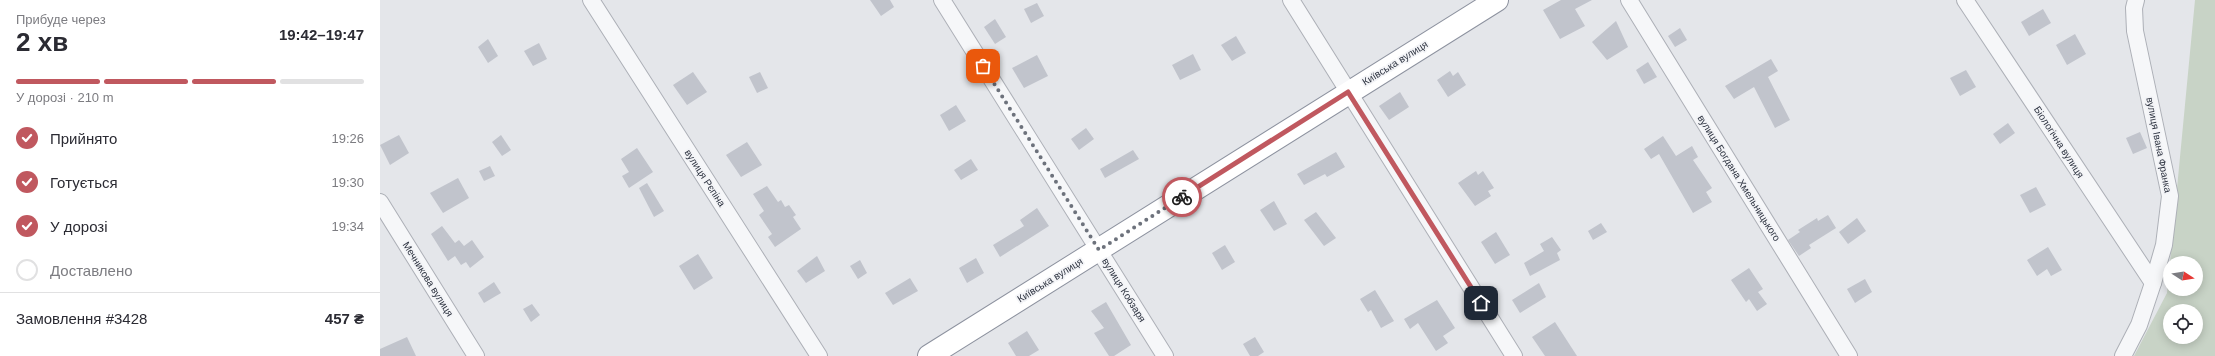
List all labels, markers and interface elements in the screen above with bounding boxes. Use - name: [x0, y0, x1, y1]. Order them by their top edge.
- text: Прибуде через: [16, 12, 106, 27]
- text: 19:42–19:47: [279, 26, 364, 43]
- text: 2 хв: [16, 27, 68, 57]
- street label: Київська вулиця: [1360, 38, 1430, 88]
- pin: [966, 49, 1000, 83]
- icon: bag: [972, 55, 994, 77]
- text: У дорозі · 210 m: [16, 90, 114, 105]
- street label: вулиця Івана Франка: [2144, 96, 2174, 194]
- street label: Біологічна вулиця: [2032, 104, 2086, 180]
- street label: вулиця Богдана Хмельницького: [1695, 113, 1783, 243]
- icon: check: [16, 127, 38, 149]
- text: Прийнято: [50, 130, 117, 147]
- text: 19:26: [331, 131, 364, 146]
- street label: вулиця Рєпіна: [682, 147, 728, 209]
- icon: check: [16, 171, 38, 193]
- text: Готується: [50, 174, 118, 191]
- text: 19:30: [331, 175, 364, 190]
- courier: [1162, 177, 1202, 217]
- icon: bike: [1171, 186, 1193, 208]
- icon: check: [16, 215, 38, 237]
- text: У дорозі: [50, 218, 108, 235]
- text: 19:34: [331, 219, 364, 234]
- street label: Мечникова вулиця: [401, 240, 455, 318]
- street label: Київська вулиця: [1015, 255, 1085, 305]
- street label: вулиця Кобзаря: [1100, 256, 1148, 324]
- north arrow: [2163, 256, 2203, 296]
- map controls: [2163, 256, 2203, 344]
- text: Доставлено: [50, 262, 133, 279]
- pin: [1464, 286, 1498, 320]
- icon: home: [1470, 292, 1492, 314]
- button: locate: [2163, 304, 2203, 344]
- text: Замовлення #3428: [16, 310, 147, 327]
- text: 457 ₴: [325, 310, 364, 327]

